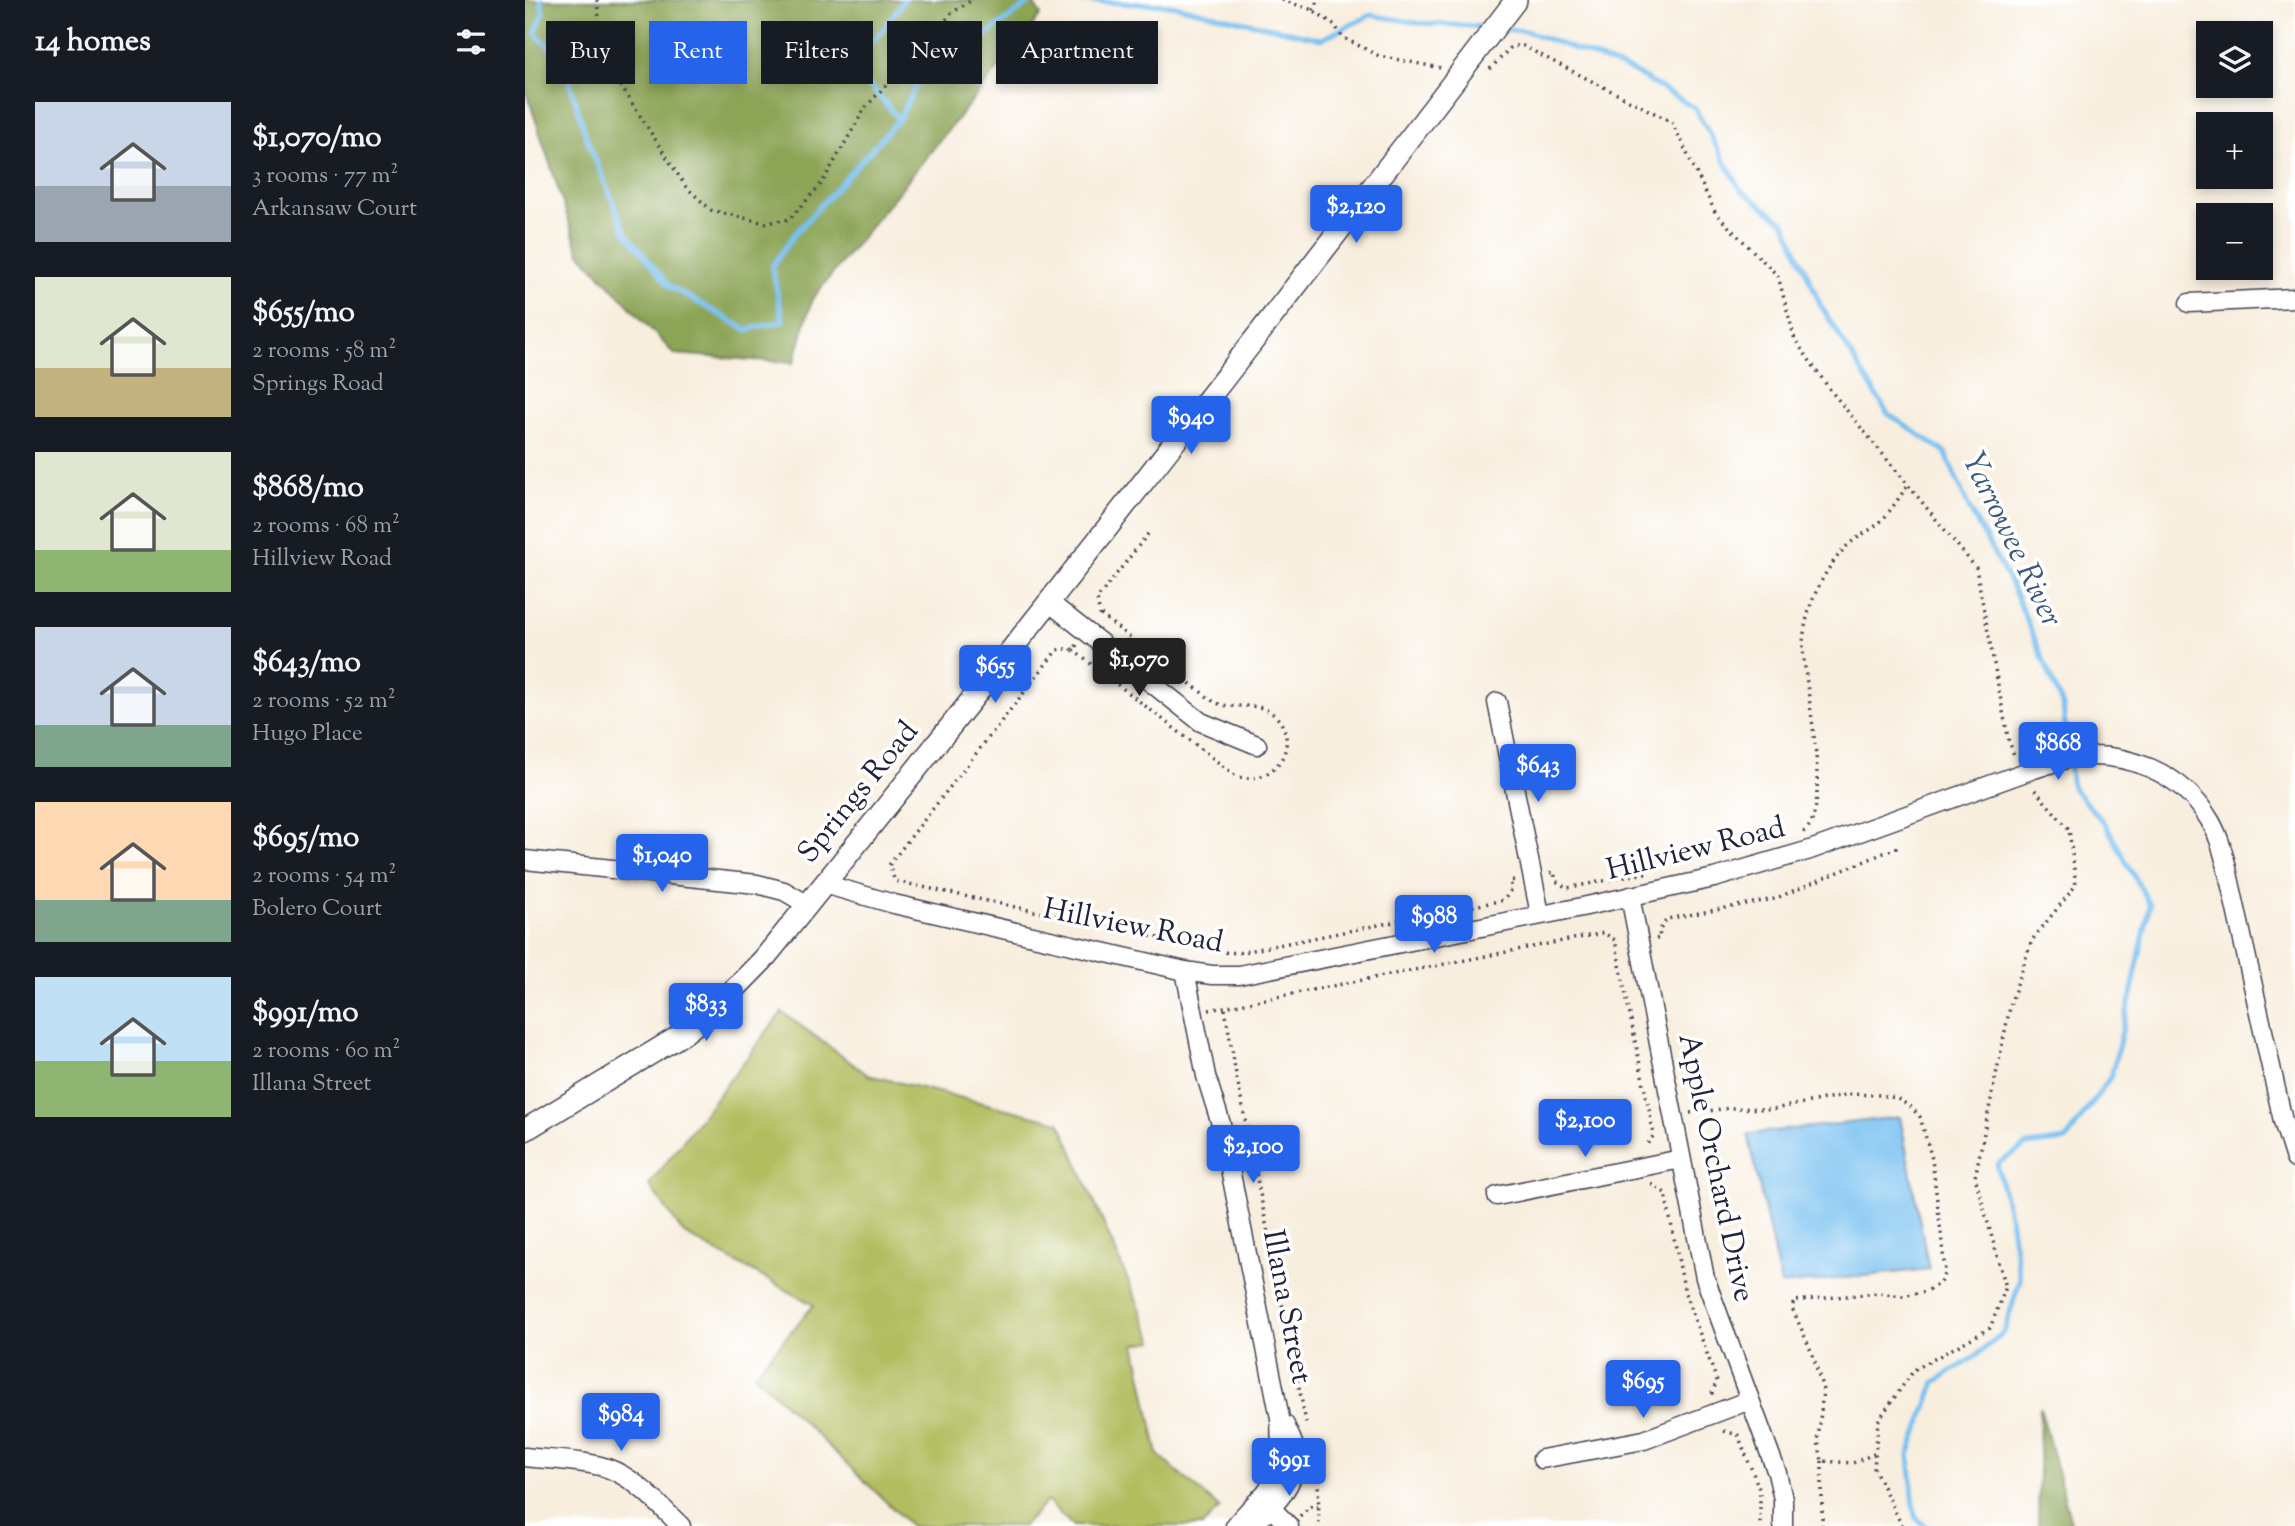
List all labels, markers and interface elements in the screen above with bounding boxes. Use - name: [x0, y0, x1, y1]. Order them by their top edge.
- text: 14 homes: [35, 21, 151, 64]
- chip: Buy: [546, 21, 635, 84]
- chip: Rent: [649, 21, 747, 84]
- chip: Filters: [761, 21, 873, 84]
- chip: New: [887, 21, 982, 84]
- chip: Apartment: [996, 21, 1158, 84]
- map controls: [2196, 21, 2273, 280]
- button: layers: [2196, 21, 2273, 98]
- icon: filters: [452, 23, 490, 61]
- button: +: [2196, 112, 2273, 189]
- text: $1,070/mo: [252, 117, 382, 160]
- icon: home: [91, 130, 175, 214]
- text: 3 rooms · 77 m²: [252, 160, 398, 193]
- pin: $2,120: [1299, 186, 1413, 245]
- text: $2,120: [1326, 191, 1386, 224]
- text: Arkansaw Court: [252, 193, 417, 226]
- button: −: [2196, 203, 2273, 280]
- text: $655/mo: [252, 292, 355, 335]
- icon: home: [91, 305, 175, 389]
- text: 2 rooms · 58 m²: [252, 335, 396, 368]
- text: Springs Road: [252, 368, 384, 401]
- pin: $940: [1150, 396, 1232, 456]
- text: $940: [1168, 402, 1215, 435]
- water label: Yarrowee River: [1949, 445, 2073, 635]
- text: $868/mo: [252, 467, 364, 510]
- icon: home: [91, 480, 175, 564]
- text: 2 rooms · 68 m²: [252, 510, 400, 543]
- text: Hillview Road: [252, 543, 392, 576]
- pin: $1,070: [1082, 638, 1196, 698]
- text: $643/mo: [252, 642, 361, 685]
- text: $1,070: [1109, 644, 1169, 677]
- pin: $655: [954, 646, 1036, 705]
- text: $655: [975, 651, 1015, 684]
- icon: home: [91, 655, 175, 739]
- text: 2 rooms · 52 m²: [252, 685, 395, 718]
- street label: Springs Road: [788, 713, 930, 873]
- text: Hugo Place: [252, 718, 363, 751]
- pin: $868: [2017, 722, 2099, 782]
- text: $868: [2035, 728, 2081, 761]
- pin: $643: [1497, 744, 1579, 804]
- text: $643: [1516, 750, 1560, 783]
- street label: Hillview Road: [1602, 807, 1790, 893]
- text: $695/mo: [252, 817, 359, 860]
- icon: home: [91, 830, 175, 914]
- pin: $1,040: [605, 834, 719, 894]
- text: $1,040: [632, 840, 692, 873]
- text: 2 rooms · 54 m²: [252, 860, 396, 893]
- street label: Hillview Road: [1039, 888, 1227, 966]
- text: Bolero Court: [252, 893, 382, 926]
- pin: $988: [1393, 895, 1475, 955]
- text: $988: [1411, 901, 1457, 934]
- pin: $833: [665, 984, 747, 1043]
- text: $833: [685, 989, 727, 1022]
- text: $991/mo: [252, 992, 359, 1035]
- icon: home: [91, 1005, 175, 1089]
- street label: Apple Orchard Drive: [1666, 1030, 1764, 1306]
- text: 2 rooms · 60 m²: [252, 1035, 400, 1068]
- text: Illana Street: [252, 1068, 371, 1101]
- pin: $2,100: [1528, 1100, 1642, 1159]
- text: $2,100: [1555, 1105, 1615, 1138]
- pin: $2,100: [1196, 1126, 1310, 1185]
- text: $2,100: [1223, 1131, 1283, 1164]
- street label: Illana Street: [1250, 1226, 1322, 1388]
- pin: $695: [1602, 1360, 1684, 1420]
- text: $695: [1622, 1366, 1664, 1399]
- pin: $984: [580, 1394, 662, 1453]
- text: $984: [598, 1399, 644, 1432]
- pin: $991: [1248, 1438, 1330, 1498]
- text: $991: [1268, 1444, 1310, 1477]

